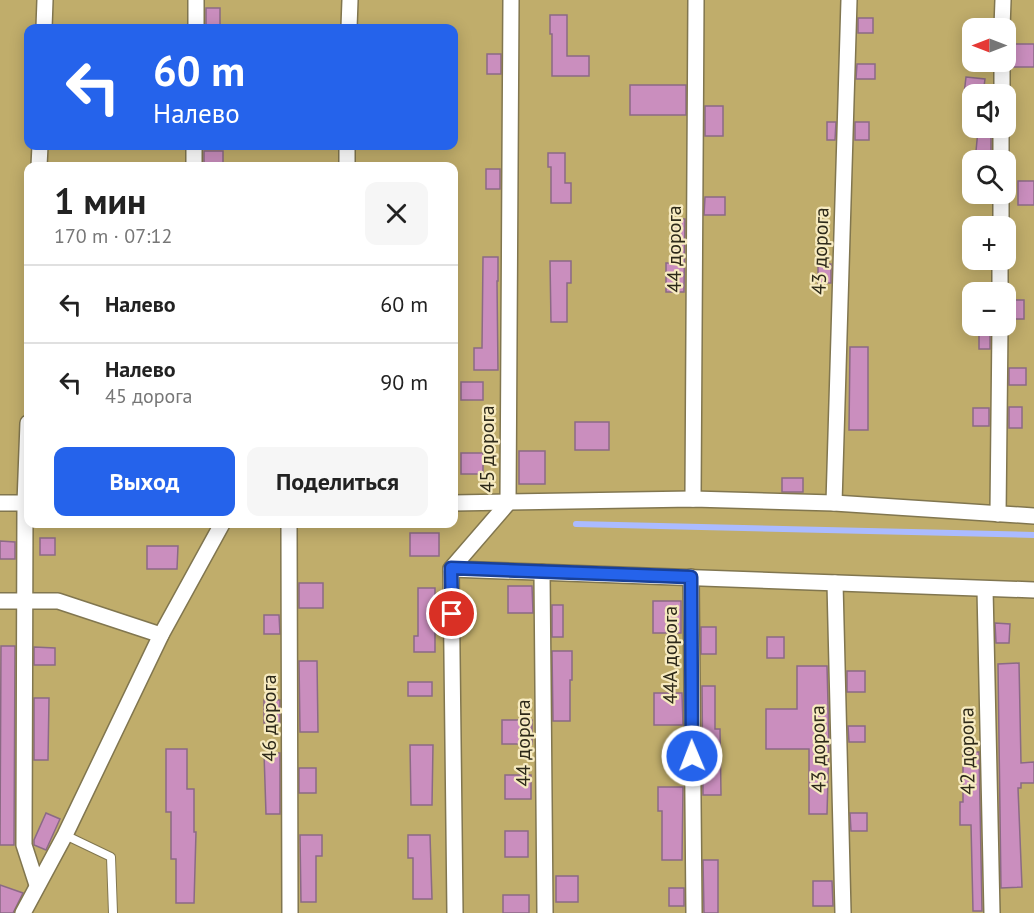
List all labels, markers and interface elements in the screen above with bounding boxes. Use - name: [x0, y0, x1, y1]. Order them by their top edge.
- north arrow: [962, 18, 1016, 72]
- map controls: [962, 18, 1016, 336]
- text: 60 m: [153, 43, 245, 98]
- icon: left: [54, 48, 132, 126]
- button: sound: [962, 84, 1016, 138]
- text: Налево: [153, 96, 240, 130]
- button: search: [962, 150, 1016, 204]
- text: 1 мин: [54, 177, 146, 224]
- button: close: [365, 182, 428, 245]
- street label: 44 дорога: [661, 205, 687, 293]
- street label: 43 дорога: [805, 207, 835, 295]
- button: +: [962, 216, 1016, 270]
- text: 170 m · 07:12: [54, 223, 172, 249]
- button: −: [962, 282, 1016, 336]
- icon: left: [54, 288, 87, 321]
- text: Налево: [105, 290, 176, 318]
- text: 60 m: [380, 290, 428, 318]
- text: Налево: [105, 355, 176, 383]
- icon: left: [54, 366, 87, 399]
- text: 90 m: [380, 368, 428, 396]
- text: 45 дорога: [105, 383, 193, 409]
- street label: 45 дорога: [474, 405, 500, 493]
- button: Выход: [54, 447, 235, 516]
- button: Поделиться: [247, 447, 428, 516]
- pin: [426, 588, 477, 639]
- icon: arrive: [435, 597, 468, 630]
- street label: 44А дорога: [657, 606, 683, 704]
- street label: 46 дорога: [256, 674, 282, 762]
- street label: 44 дорога: [510, 699, 536, 787]
- street label: 43 дорога: [804, 705, 832, 793]
- street label: 42 дорога: [953, 707, 981, 795]
- position arrow: [660, 724, 724, 788]

